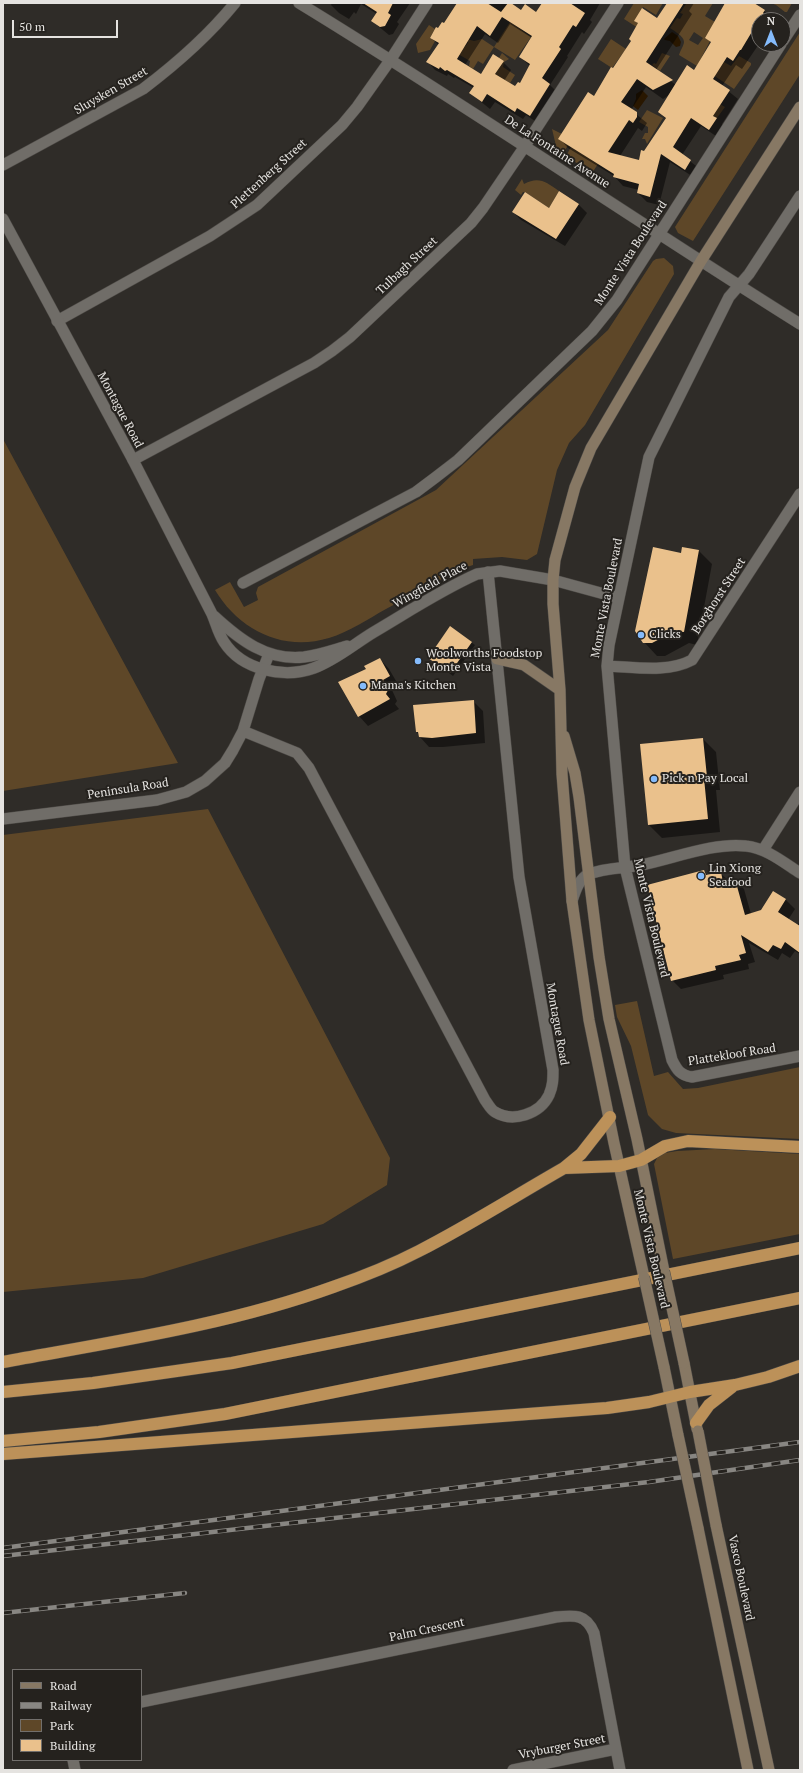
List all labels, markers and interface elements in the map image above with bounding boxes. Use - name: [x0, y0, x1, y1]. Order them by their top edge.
- scale bar: [14, 12, 120, 38]
- north arrow: [751, 12, 791, 52]
- text: N: [767, 14, 775, 28]
- text: 50 m: [19, 19, 45, 34]
- street label: Sluysken Street: [72, 64, 150, 118]
- street label: De La Fontaine Avenue: [502, 113, 612, 191]
- street label: Plettenberg Street: [228, 136, 310, 212]
- street label: Monte Vista Boulevard: [592, 198, 670, 308]
- street label: Tulbagh Street: [373, 234, 441, 298]
- street label: Montague Road: [94, 370, 146, 450]
- street label: Monte Vista Boulevard: [588, 537, 626, 659]
- street label: Borghorst Street: [689, 555, 749, 637]
- street label: Wingfield Place: [390, 559, 470, 611]
- place label: Clicks: [649, 628, 681, 642]
- marker: Clicks: [636, 630, 646, 640]
- place label: Woolworths Foodstop Monte Vista: [426, 647, 542, 675]
- marker: Woolworths Foodstop Monte Vista: [413, 656, 423, 666]
- place label: Mama's Kitchen: [371, 679, 456, 693]
- marker: Mama's Kitchen: [358, 681, 368, 691]
- place label: Pick n Pay Local: [662, 772, 748, 786]
- marker: Pick n Pay Local: [649, 774, 659, 784]
- street label: Peninsula Road: [86, 775, 170, 803]
- street label: Monte Vista Boulevard: [630, 857, 672, 979]
- place label: Lin Xiong Seafood: [709, 862, 761, 890]
- marker: Lin Xiong Seafood: [696, 871, 706, 881]
- street label: Montague Road: [543, 982, 571, 1066]
- street label: Plattekloof Road: [687, 1041, 777, 1069]
- street label: Monte Vista Boulevard: [630, 1188, 672, 1310]
- street label: Vasco Boulevard: [725, 1534, 757, 1622]
- street label: Palm Crescent: [388, 1615, 466, 1645]
- legend: [12, 1669, 142, 1761]
- text: Road: [50, 1678, 77, 1693]
- text: Railway: [50, 1698, 92, 1713]
- text: Park: [50, 1718, 74, 1733]
- street label: Vryburger Street: [517, 1732, 607, 1762]
- text: Building: [50, 1738, 95, 1753]

